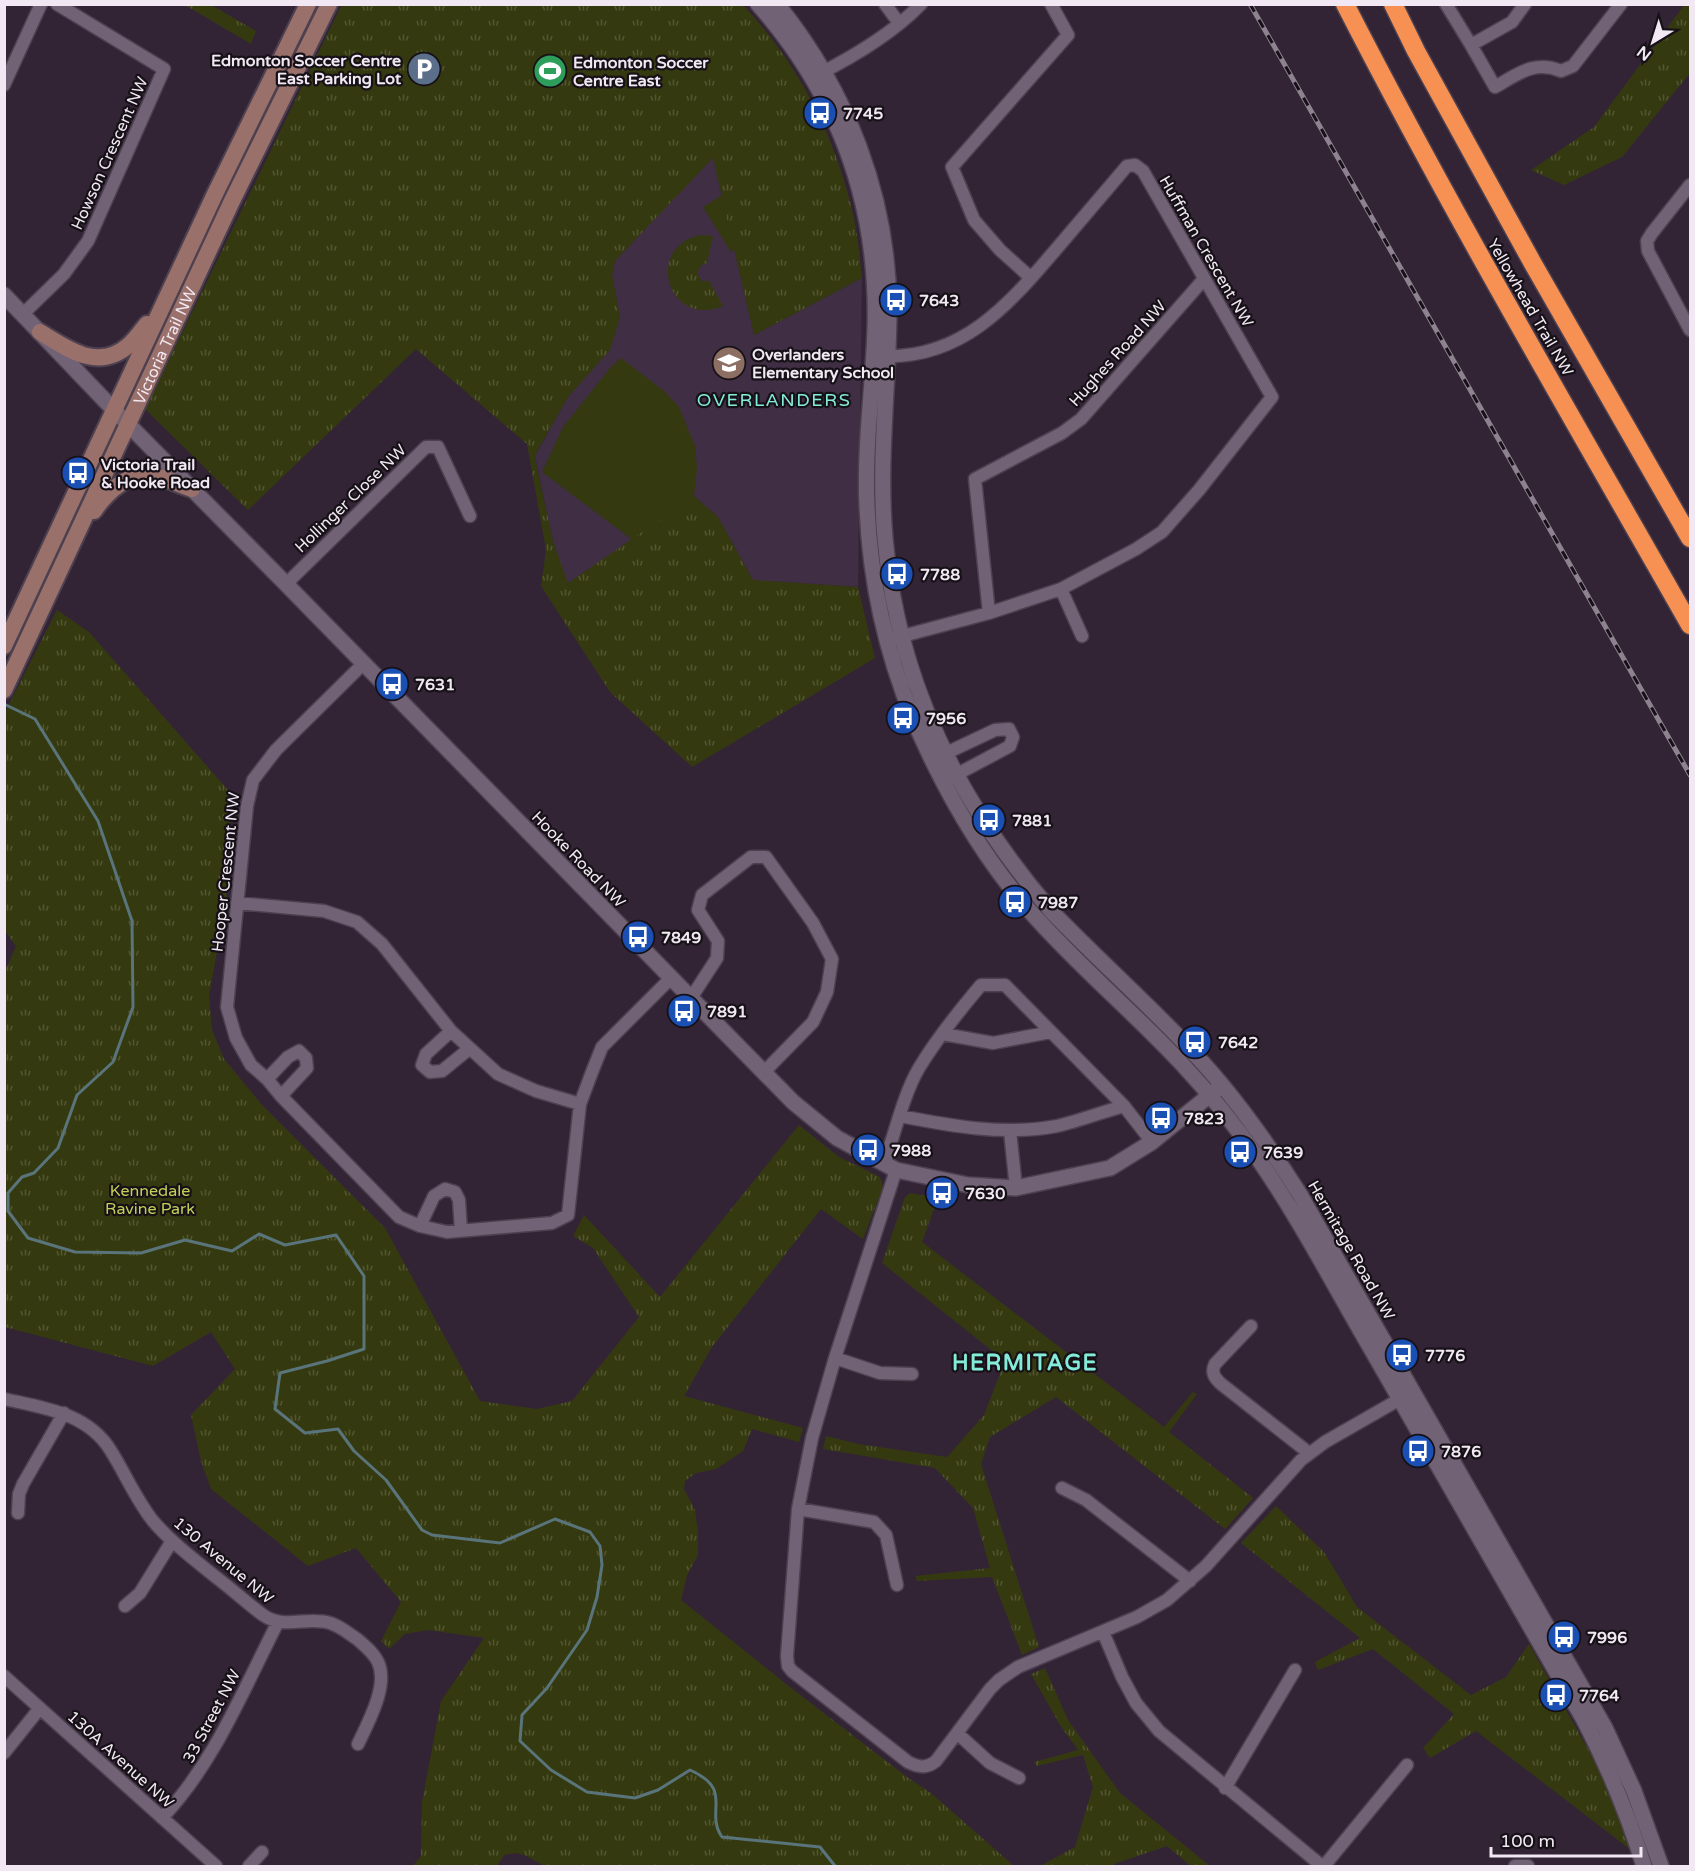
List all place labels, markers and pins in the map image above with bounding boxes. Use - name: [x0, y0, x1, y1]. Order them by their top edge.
- place label: Edmonton Soccer Centre East Parking Lot: [211, 51, 402, 89]
- parking icon: Edmonton Soccer Centre East Parking Lot: [406, 51, 442, 87]
- sports icon: Edmonton Soccer Centre East: [532, 53, 568, 89]
- place label: Edmonton Soccer Centre East: [573, 53, 709, 91]
- bus stop icon: 7745: [802, 95, 838, 131]
- place label: 7745: [843, 104, 883, 124]
- bus stop icon: 7643: [878, 282, 914, 318]
- place label: 7643: [919, 291, 959, 311]
- school or university icon: Overlanders Elementary School: [711, 345, 747, 381]
- place label: Overlanders Elementary School: [752, 345, 894, 383]
- bus stop icon: Victoria Trail & Hooke Road: [60, 455, 96, 491]
- place label: Victoria Trail & Hooke Road: [101, 455, 210, 493]
- bus stop icon: 7788: [879, 556, 915, 592]
- place label: 7788: [920, 565, 960, 585]
- bus stop icon: 7631: [374, 666, 410, 702]
- place label: 7631: [415, 675, 455, 695]
- bus stop icon: 7956: [885, 700, 921, 736]
- place label: 7956: [926, 709, 966, 729]
- bus stop icon: 7881: [971, 802, 1007, 838]
- place label: 7881: [1012, 811, 1052, 831]
- bus stop icon: 7987: [997, 884, 1033, 920]
- place label: 7987: [1038, 893, 1078, 913]
- bus stop icon: 7849: [620, 919, 656, 955]
- place label: 7849: [661, 928, 701, 948]
- bus stop icon: 7891: [666, 993, 702, 1029]
- place label: 7891: [707, 1002, 747, 1022]
- bus stop icon: 7642: [1177, 1024, 1213, 1060]
- place label: 7642: [1218, 1033, 1258, 1053]
- bus stop icon: 7823: [1143, 1100, 1179, 1136]
- place label: 7823: [1184, 1109, 1224, 1129]
- bus stop icon: 7988: [850, 1132, 886, 1168]
- bus stop icon: 7639: [1222, 1134, 1258, 1170]
- place label: 7988: [891, 1141, 931, 1161]
- place label: 7639: [1263, 1143, 1303, 1163]
- bus stop icon: 7630: [924, 1175, 960, 1211]
- place label: 7630: [965, 1184, 1005, 1204]
- bus stop icon: 7776: [1384, 1337, 1420, 1373]
- place label: 7776: [1425, 1346, 1465, 1366]
- bus stop icon: 7876: [1400, 1433, 1436, 1469]
- place label: 7876: [1441, 1442, 1481, 1462]
- bus stop icon: 7996: [1546, 1619, 1582, 1655]
- place label: 7996: [1587, 1628, 1627, 1648]
- bus stop icon: 7764: [1538, 1677, 1574, 1713]
- place label: 7764: [1579, 1686, 1619, 1706]

